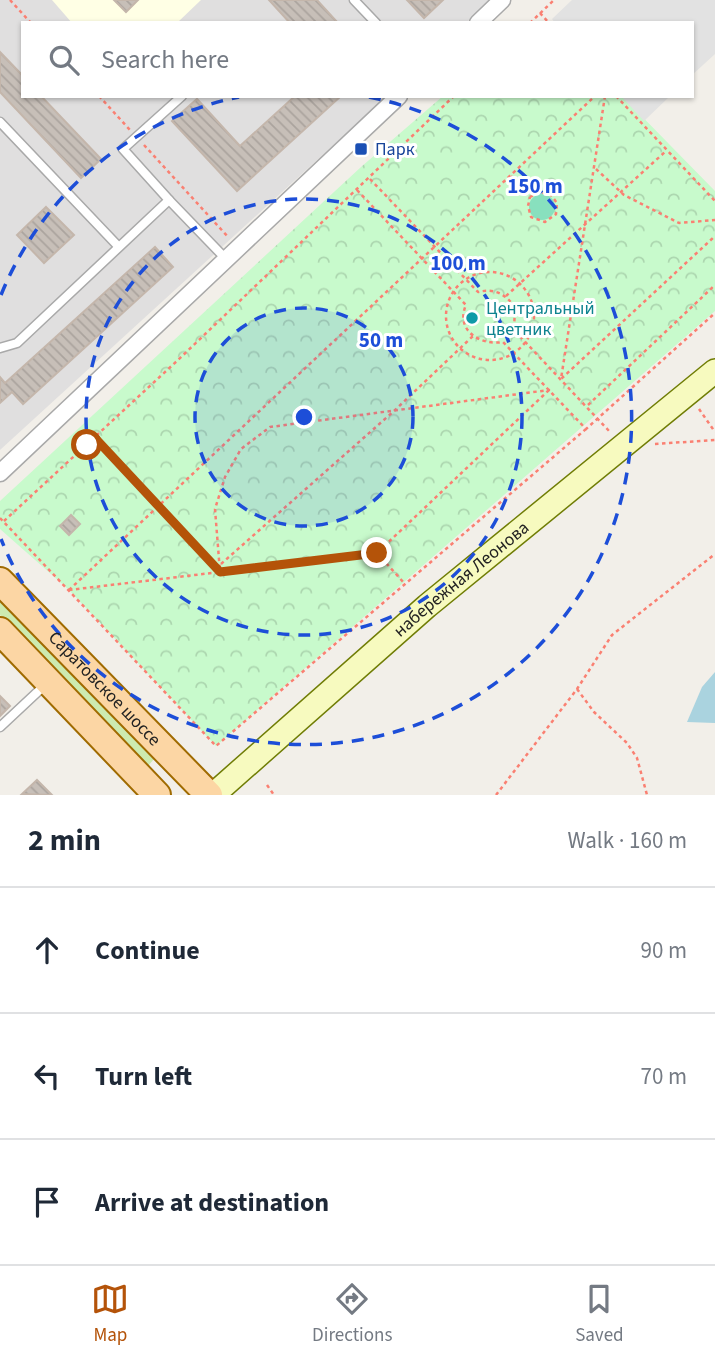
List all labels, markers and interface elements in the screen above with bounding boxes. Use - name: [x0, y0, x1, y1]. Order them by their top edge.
- search box: [21, 21, 694, 98]
- icon: search: [45, 41, 83, 79]
- text: Search here: [101, 41, 229, 78]
- place label: Парк: [375, 137, 415, 162]
- marker: Парк: [353, 141, 369, 157]
- text: 150 m: [507, 171, 563, 201]
- text: 100 m: [430, 248, 486, 278]
- place label: Центральный цветник: [486, 296, 595, 342]
- marker: Центральный цветник: [464, 310, 480, 326]
- text: 50 m: [359, 325, 403, 355]
- centre of rings: [292, 405, 316, 429]
- route start: [71, 429, 102, 460]
- street label: набережная Леонова: [388, 515, 534, 643]
- route end: [361, 537, 392, 568]
- street label: Саратовское шоссе: [43, 625, 167, 751]
- text: 2 min: [28, 819, 101, 862]
- text: Walk · 160 m: [568, 824, 687, 857]
- icon: ahead: [28, 931, 66, 969]
- text: Continue: [95, 932, 200, 969]
- text: 90 m: [640, 934, 687, 967]
- icon: left: [28, 1057, 66, 1095]
- text: Turn left: [95, 1058, 192, 1095]
- text: 70 m: [640, 1060, 687, 1093]
- icon: arrive: [28, 1183, 66, 1221]
- text: Arrive at destination: [95, 1184, 329, 1221]
- tab: Map: [91, 1280, 129, 1349]
- tab: Directions: [312, 1280, 392, 1349]
- tab: Saved: [575, 1280, 624, 1349]

